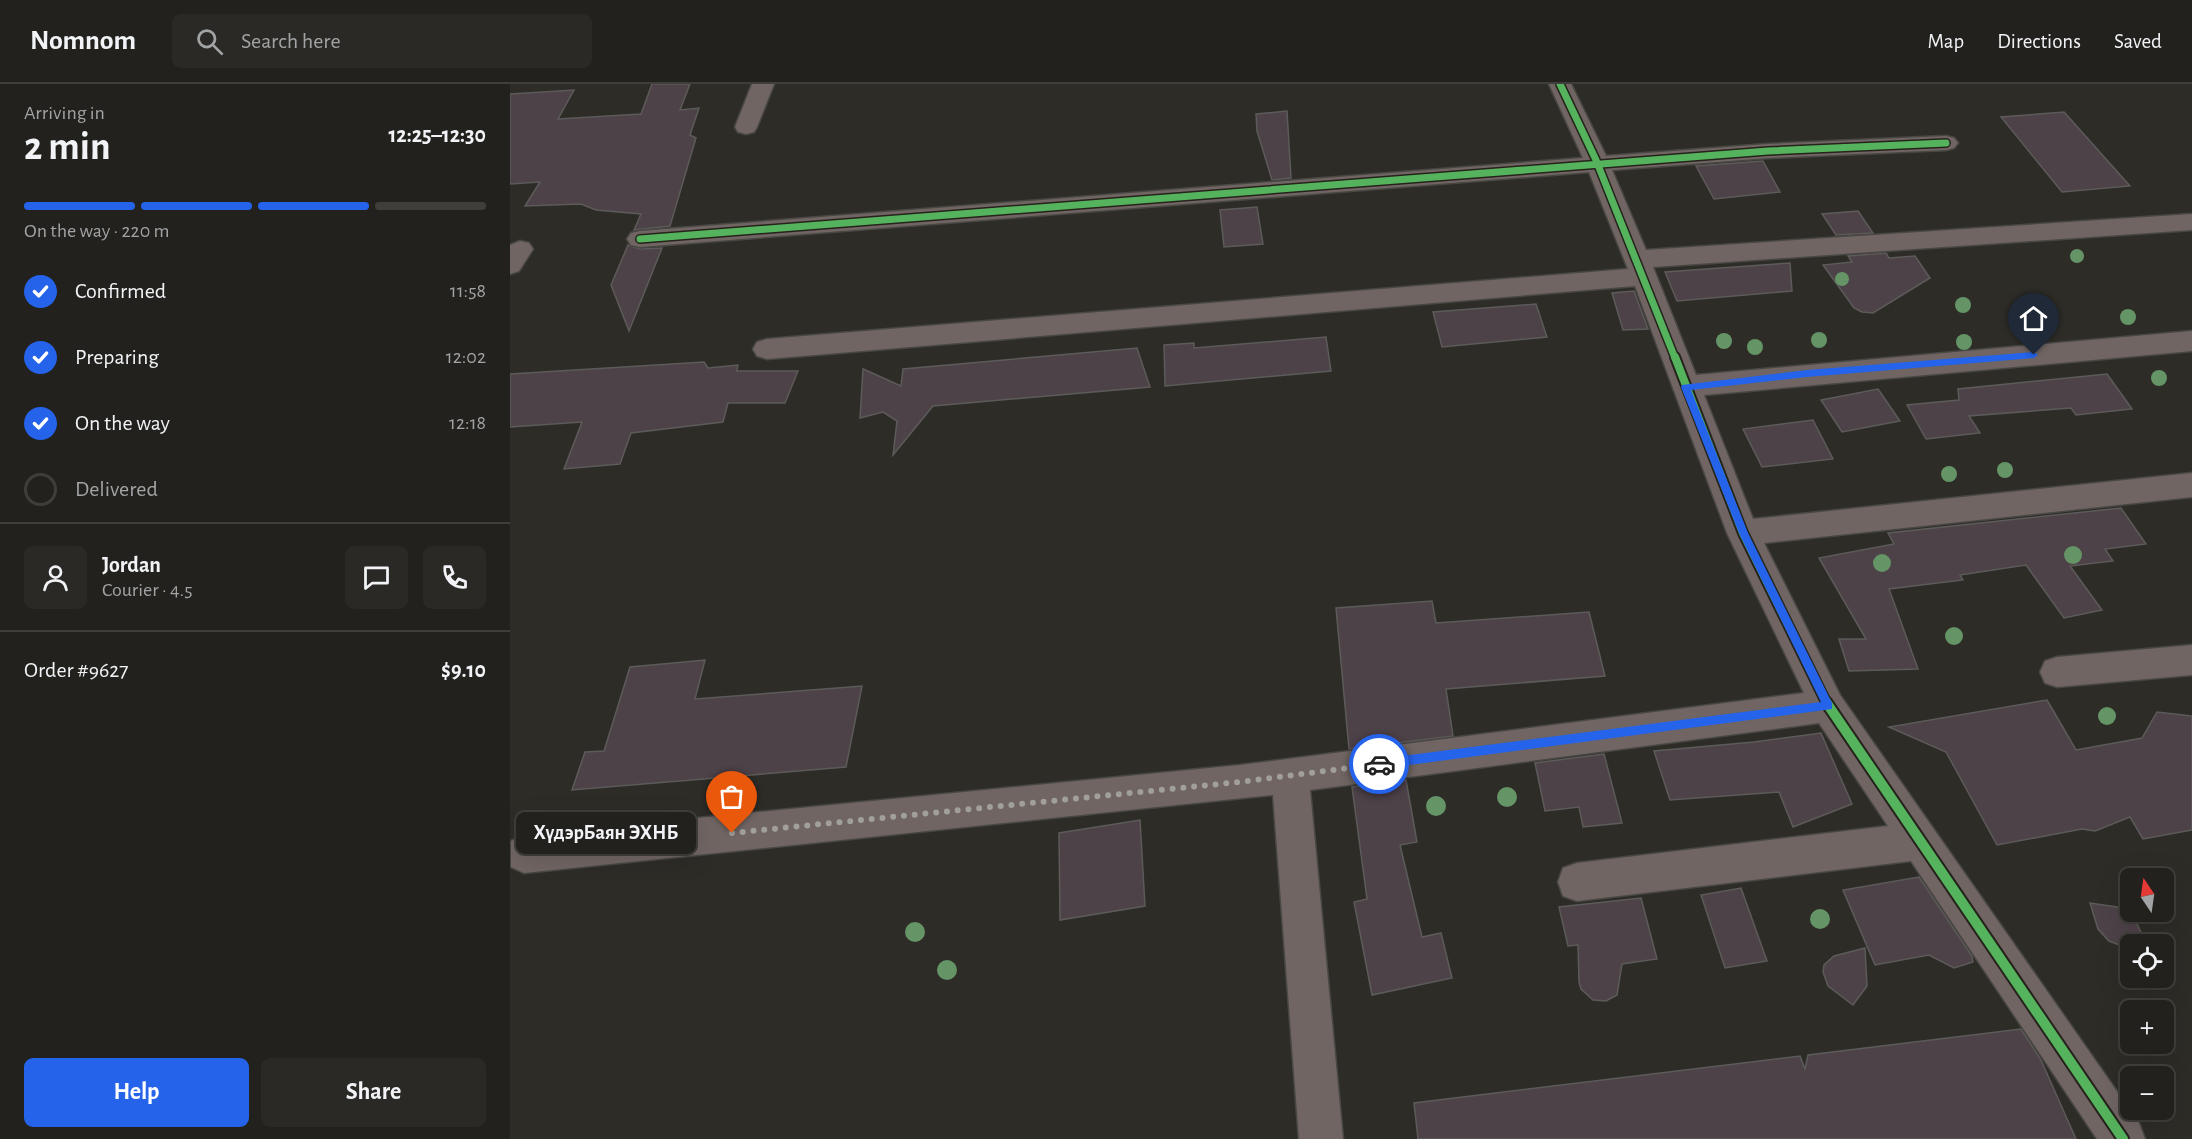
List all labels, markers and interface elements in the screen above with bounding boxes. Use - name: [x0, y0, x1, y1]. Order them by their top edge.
- search box: [172, 14, 592, 68]
- icon: search: [193, 25, 226, 58]
- text: Nomnom: [30, 27, 136, 55]
- text: Search here: [241, 30, 341, 52]
- text: Map: [1928, 31, 1964, 52]
- text: Directions: [1997, 31, 2081, 52]
- text: Saved: [2114, 31, 2162, 52]
- text: Arriving in: [24, 103, 105, 123]
- text: 12:25–12:30: [388, 124, 486, 146]
- text: 2 min: [24, 128, 111, 167]
- text: On the way · 220 m: [24, 221, 170, 241]
- icon: check: [24, 275, 57, 308]
- text: Confirmed: [75, 280, 166, 302]
- text: 11:58: [450, 281, 486, 301]
- pin: [2008, 293, 2059, 355]
- icon: home: [2017, 302, 2050, 335]
- icon: check: [24, 341, 57, 374]
- text: Preparing: [75, 346, 159, 368]
- text: 12:02: [446, 347, 486, 367]
- icon: check: [24, 407, 57, 440]
- text: On the way: [75, 412, 170, 434]
- text: 12:18: [449, 413, 486, 433]
- text: Delivered: [75, 478, 158, 500]
- button: person: [24, 546, 87, 609]
- button: chat: [345, 546, 408, 609]
- button: phone: [423, 546, 486, 609]
- text: Jordan: [102, 554, 161, 576]
- text: Courier · 4.5: [102, 580, 193, 600]
- text: Order #9627: [24, 659, 129, 681]
- text: $9.10: [441, 659, 486, 681]
- courier: [1349, 734, 1409, 794]
- icon: car: [1363, 748, 1396, 781]
- pin: [706, 771, 757, 833]
- icon: bag: [715, 780, 748, 813]
- callout: ХүдэрБаян ЭХНБ: [516, 812, 696, 854]
- text: ХүдэрБаян ЭХНБ: [534, 823, 678, 843]
- north arrow: [2120, 868, 2174, 922]
- map controls: [2120, 868, 2174, 1120]
- button: locate: [2120, 934, 2174, 988]
- button: +: [2120, 1000, 2174, 1054]
- button: Help: [24, 1058, 249, 1127]
- button: Share: [261, 1058, 486, 1127]
- button: −: [2120, 1066, 2174, 1120]

